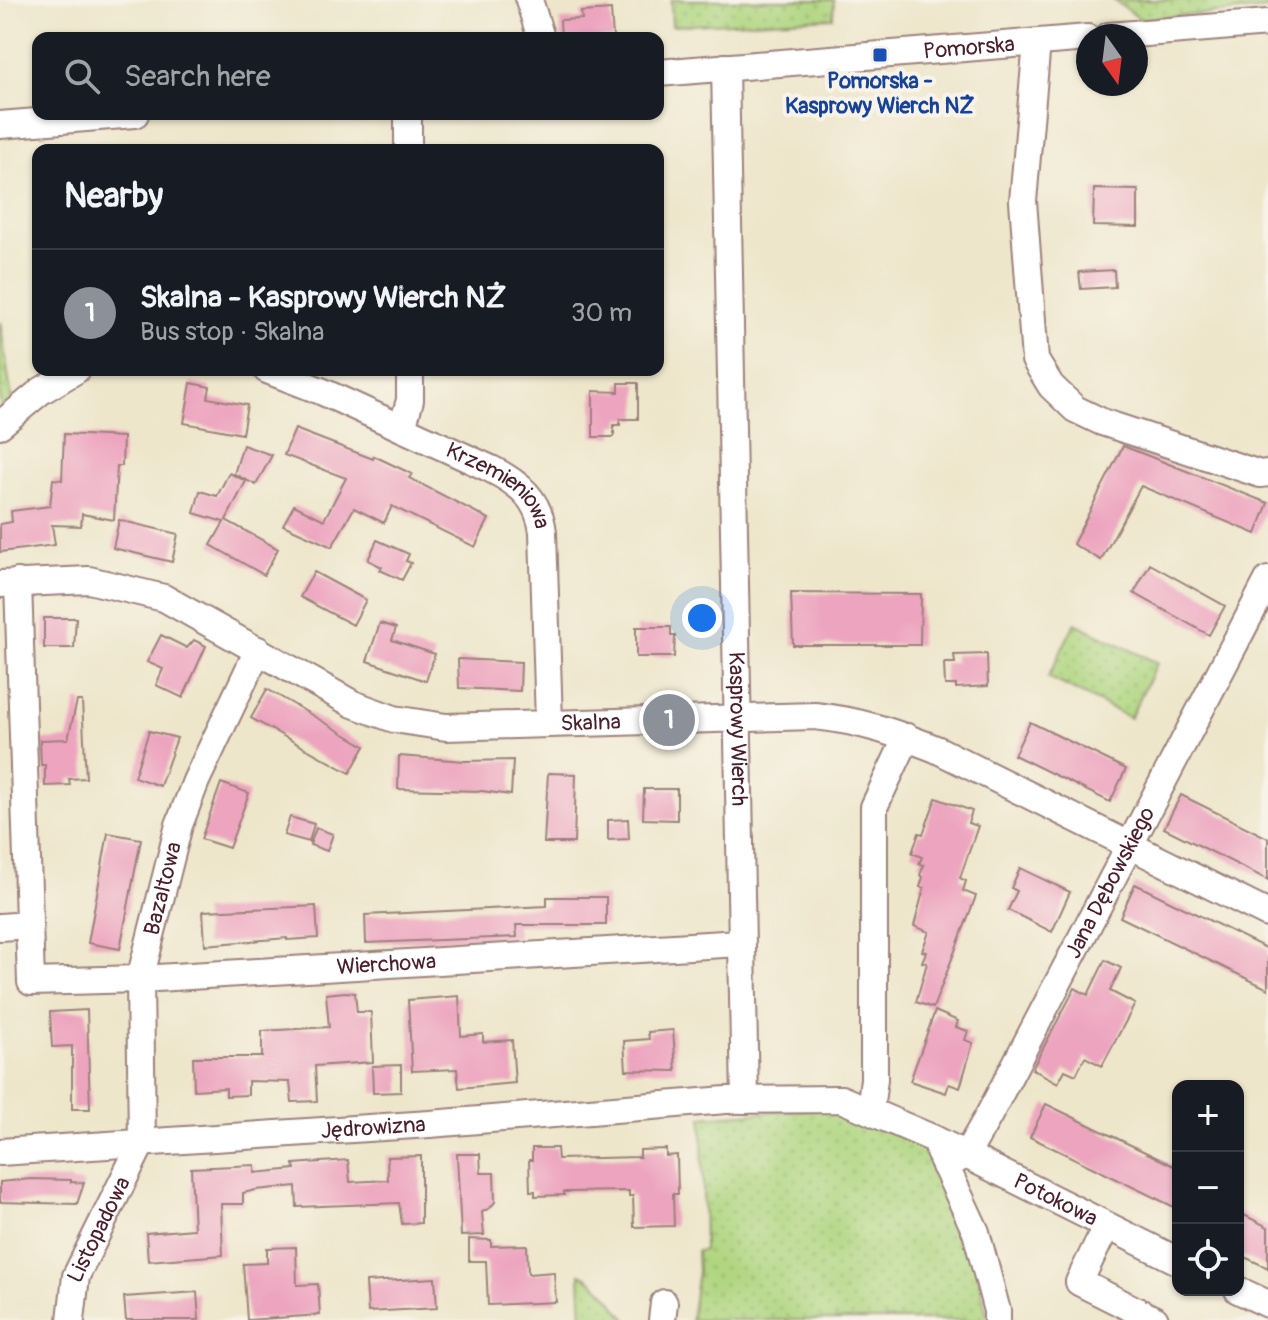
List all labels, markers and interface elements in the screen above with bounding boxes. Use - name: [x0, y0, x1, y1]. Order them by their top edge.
- north arrow: [1076, 24, 1148, 96]
- street label: Pomorska: [922, 30, 1016, 65]
- search box: [32, 32, 664, 120]
- marker: Pomorska - Kasprowy Wierch NŻ: [871, 46, 889, 64]
- icon: search: [60, 54, 104, 98]
- text: Search here: [124, 58, 271, 95]
- place label: Pomorska - Kasprowy Wierch NŻ: [785, 67, 975, 120]
- text: Nearby: [64, 175, 163, 218]
- text: Skalna - Kasprowy Wierch NŻ: [140, 279, 507, 316]
- text: 1: [85, 297, 95, 329]
- text: 30 m: [571, 297, 632, 329]
- text: Bus stop · Skalna: [140, 316, 324, 348]
- street label: Krzemieniowa: [441, 436, 556, 531]
- your location: [682, 598, 722, 638]
- street label: Kasprowy Wierch: [722, 651, 753, 807]
- pin: 1: [643, 690, 695, 750]
- street label: Skalna: [560, 708, 621, 738]
- street label: Jana Dębowskiego: [1059, 802, 1161, 963]
- street label: Bazaltowa: [138, 839, 188, 938]
- street label: Wierchowa: [336, 947, 437, 981]
- map controls: [1172, 1080, 1244, 1296]
- button: +: [1172, 1080, 1244, 1152]
- street label: Jędrowizna: [320, 1110, 427, 1145]
- button: −: [1172, 1152, 1244, 1224]
- street label: Potokowa: [1009, 1167, 1102, 1233]
- street label: Listopadowa: [61, 1172, 137, 1287]
- button: locate: [1172, 1224, 1244, 1296]

